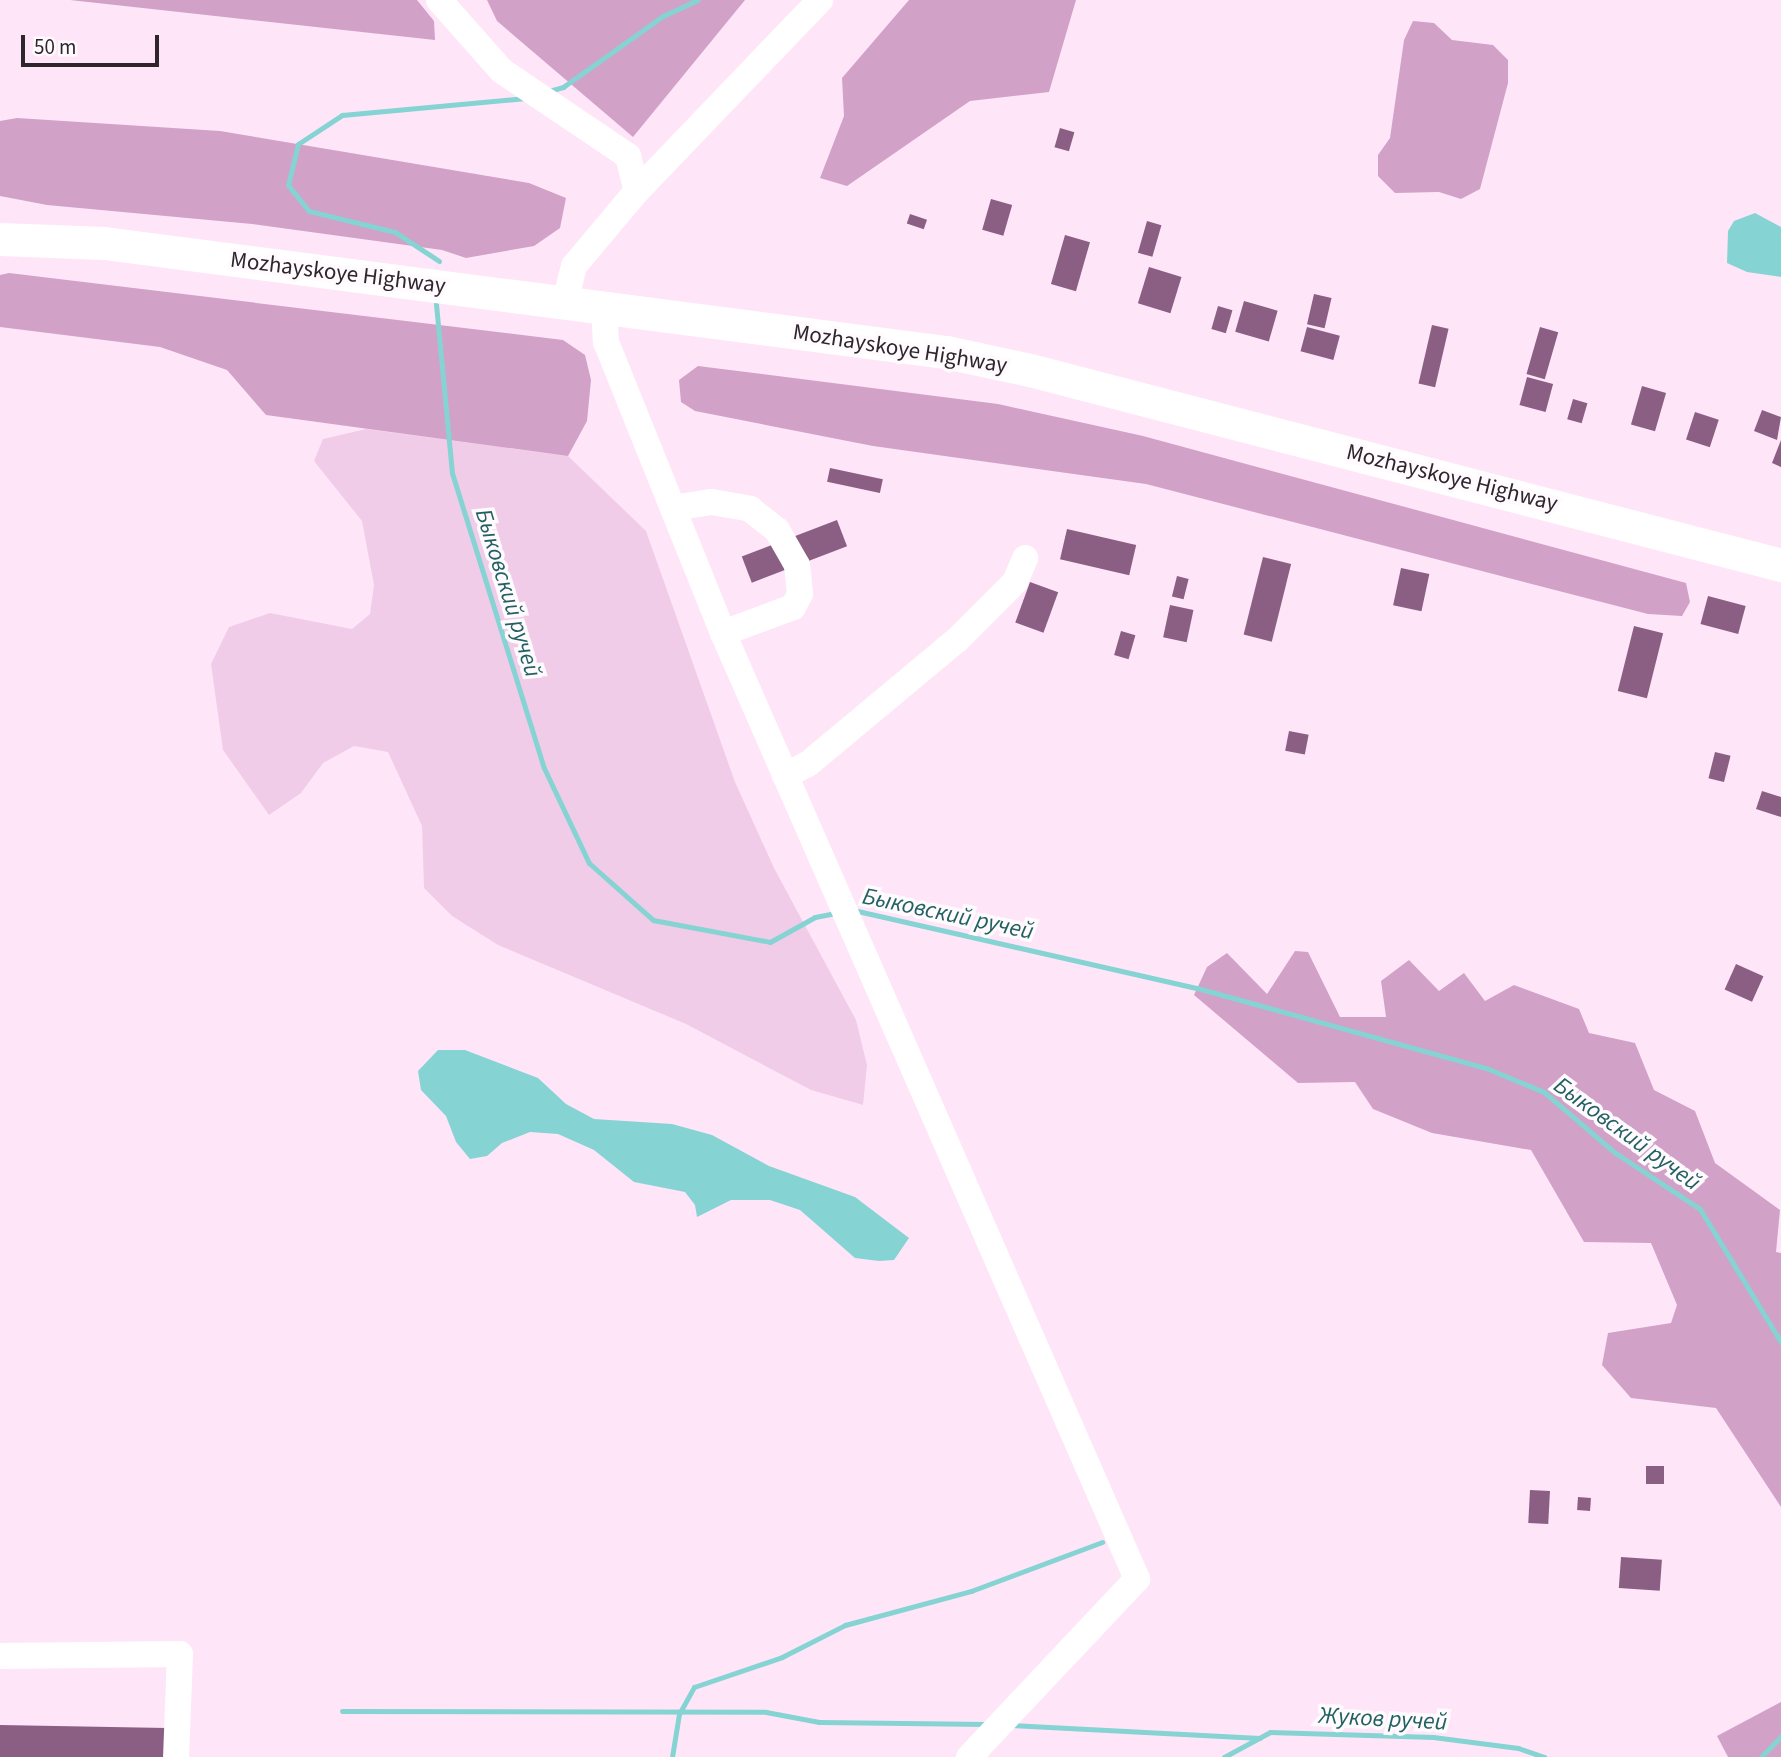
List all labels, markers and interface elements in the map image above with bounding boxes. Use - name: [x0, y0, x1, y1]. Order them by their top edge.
- scale bar: [24, 21, 163, 65]
- text: 50 m: [34, 32, 76, 62]
- street label: Mozhayskoye Highway: [229, 246, 447, 300]
- street label: Mozhayskoye Highway: [791, 318, 1009, 380]
- street label: Mozhayskoye Highway: [1344, 438, 1560, 518]
- water label: Быковский ручей: [469, 505, 547, 681]
- water label: Быковский ручей: [860, 882, 1036, 946]
- water label: Быковский ручей: [1548, 1071, 1706, 1197]
- water label: Жуков ручей: [1318, 1701, 1448, 1737]

